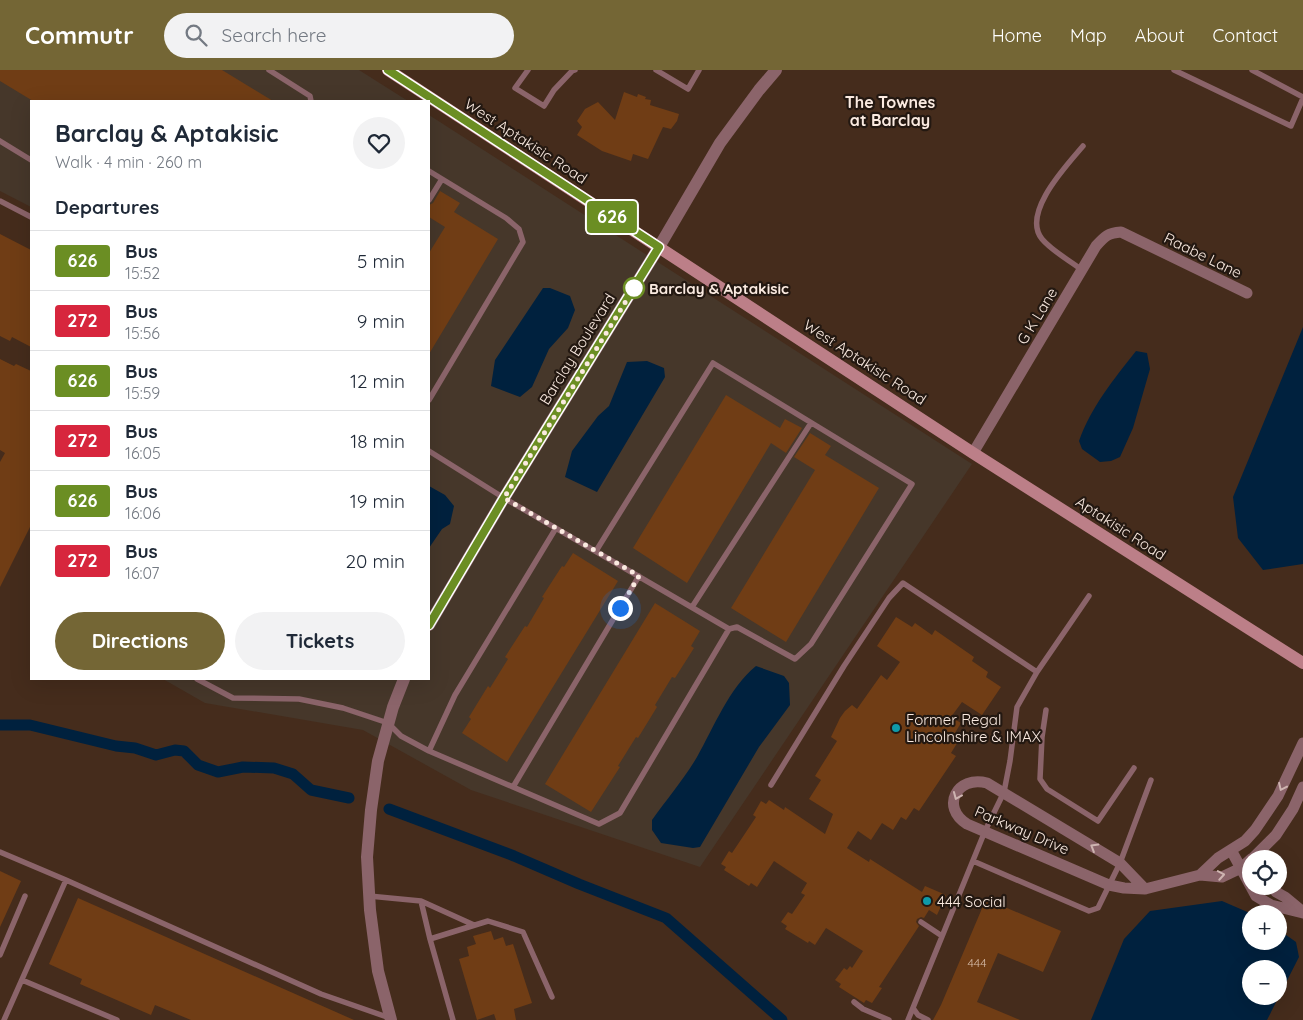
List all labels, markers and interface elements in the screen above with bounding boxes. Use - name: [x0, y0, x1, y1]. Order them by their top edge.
- search box: [164, 13, 514, 58]
- text: Commutr: [25, 20, 134, 50]
- icon: search: [182, 21, 210, 49]
- text: Search here: [222, 23, 327, 47]
- text: Home: [992, 24, 1042, 47]
- text: Map: [1070, 24, 1107, 47]
- text: About: [1135, 24, 1185, 47]
- text: Contact: [1213, 24, 1278, 47]
- district label: The Townes at Barclay: [845, 92, 935, 130]
- street label: West Aptakisic Road: [461, 94, 591, 188]
- button: heart: [353, 117, 405, 169]
- text: Barclay & Aptakisic: [55, 118, 279, 148]
- text: Walk · 4 min · 260 m: [55, 152, 202, 172]
- text: Departures: [55, 195, 159, 219]
- line badge: 626: [583, 201, 641, 233]
- text: 626: [597, 205, 627, 228]
- street label: Raabe Lane: [1161, 228, 1245, 282]
- text: Bus: [125, 239, 158, 263]
- text: 626: [67, 249, 98, 272]
- text: 5 min: [357, 249, 405, 273]
- text: 15:52: [125, 263, 160, 283]
- marker: Barclay & Aptakisic: [623, 277, 645, 299]
- place label: Barclay & Aptakisic: [649, 279, 789, 298]
- street label: G K Lane: [1013, 284, 1061, 348]
- street label: Barclay Boulevard: [535, 290, 619, 408]
- text: Bus: [125, 299, 158, 323]
- text: 272: [67, 309, 98, 332]
- text: 9 min: [357, 309, 405, 333]
- street label: West Aptakisic Road: [800, 315, 930, 409]
- text: 15:56: [125, 323, 160, 343]
- text: Bus: [125, 359, 158, 383]
- text: 626: [67, 369, 98, 392]
- text: 12 min: [350, 369, 405, 393]
- text: 15:59: [125, 383, 160, 403]
- text: Bus: [125, 419, 158, 443]
- text: 272: [67, 429, 98, 452]
- text: 18 min: [350, 429, 405, 453]
- text: 16:05: [125, 443, 161, 463]
- text: Bus: [125, 479, 158, 503]
- text: 626: [67, 489, 98, 512]
- text: 19 min: [350, 489, 405, 513]
- street label: Aptakisic Road: [1072, 492, 1170, 564]
- text: 16:06: [125, 503, 161, 523]
- text: Bus: [125, 539, 158, 563]
- text: 272: [67, 549, 98, 572]
- text: 20 min: [346, 549, 405, 573]
- text: 16:07: [125, 563, 159, 583]
- your location: [608, 596, 633, 621]
- button: Directions: [55, 612, 225, 670]
- button: Tickets: [235, 612, 405, 670]
- place label: Former Regal Lincolnshire & IMAX: [906, 710, 1041, 746]
- marker: Former Regal Lincolnshire & IMAX: [890, 722, 902, 734]
- one-way arrow: [1278, 782, 1288, 791]
- one-way arrow: [953, 791, 963, 800]
- street label: Parkway Drive: [972, 802, 1072, 858]
- one-way arrow: [1091, 843, 1100, 853]
- map controls: [1242, 850, 1287, 1005]
- button: locate: [1242, 850, 1287, 895]
- one-way arrow: [1218, 870, 1226, 881]
- place label: 444 Social: [937, 892, 1006, 911]
- marker: 444 Social: [921, 895, 933, 907]
- button: +: [1242, 905, 1287, 950]
- house number: 444: [968, 955, 986, 970]
- button: −: [1242, 960, 1287, 1005]

